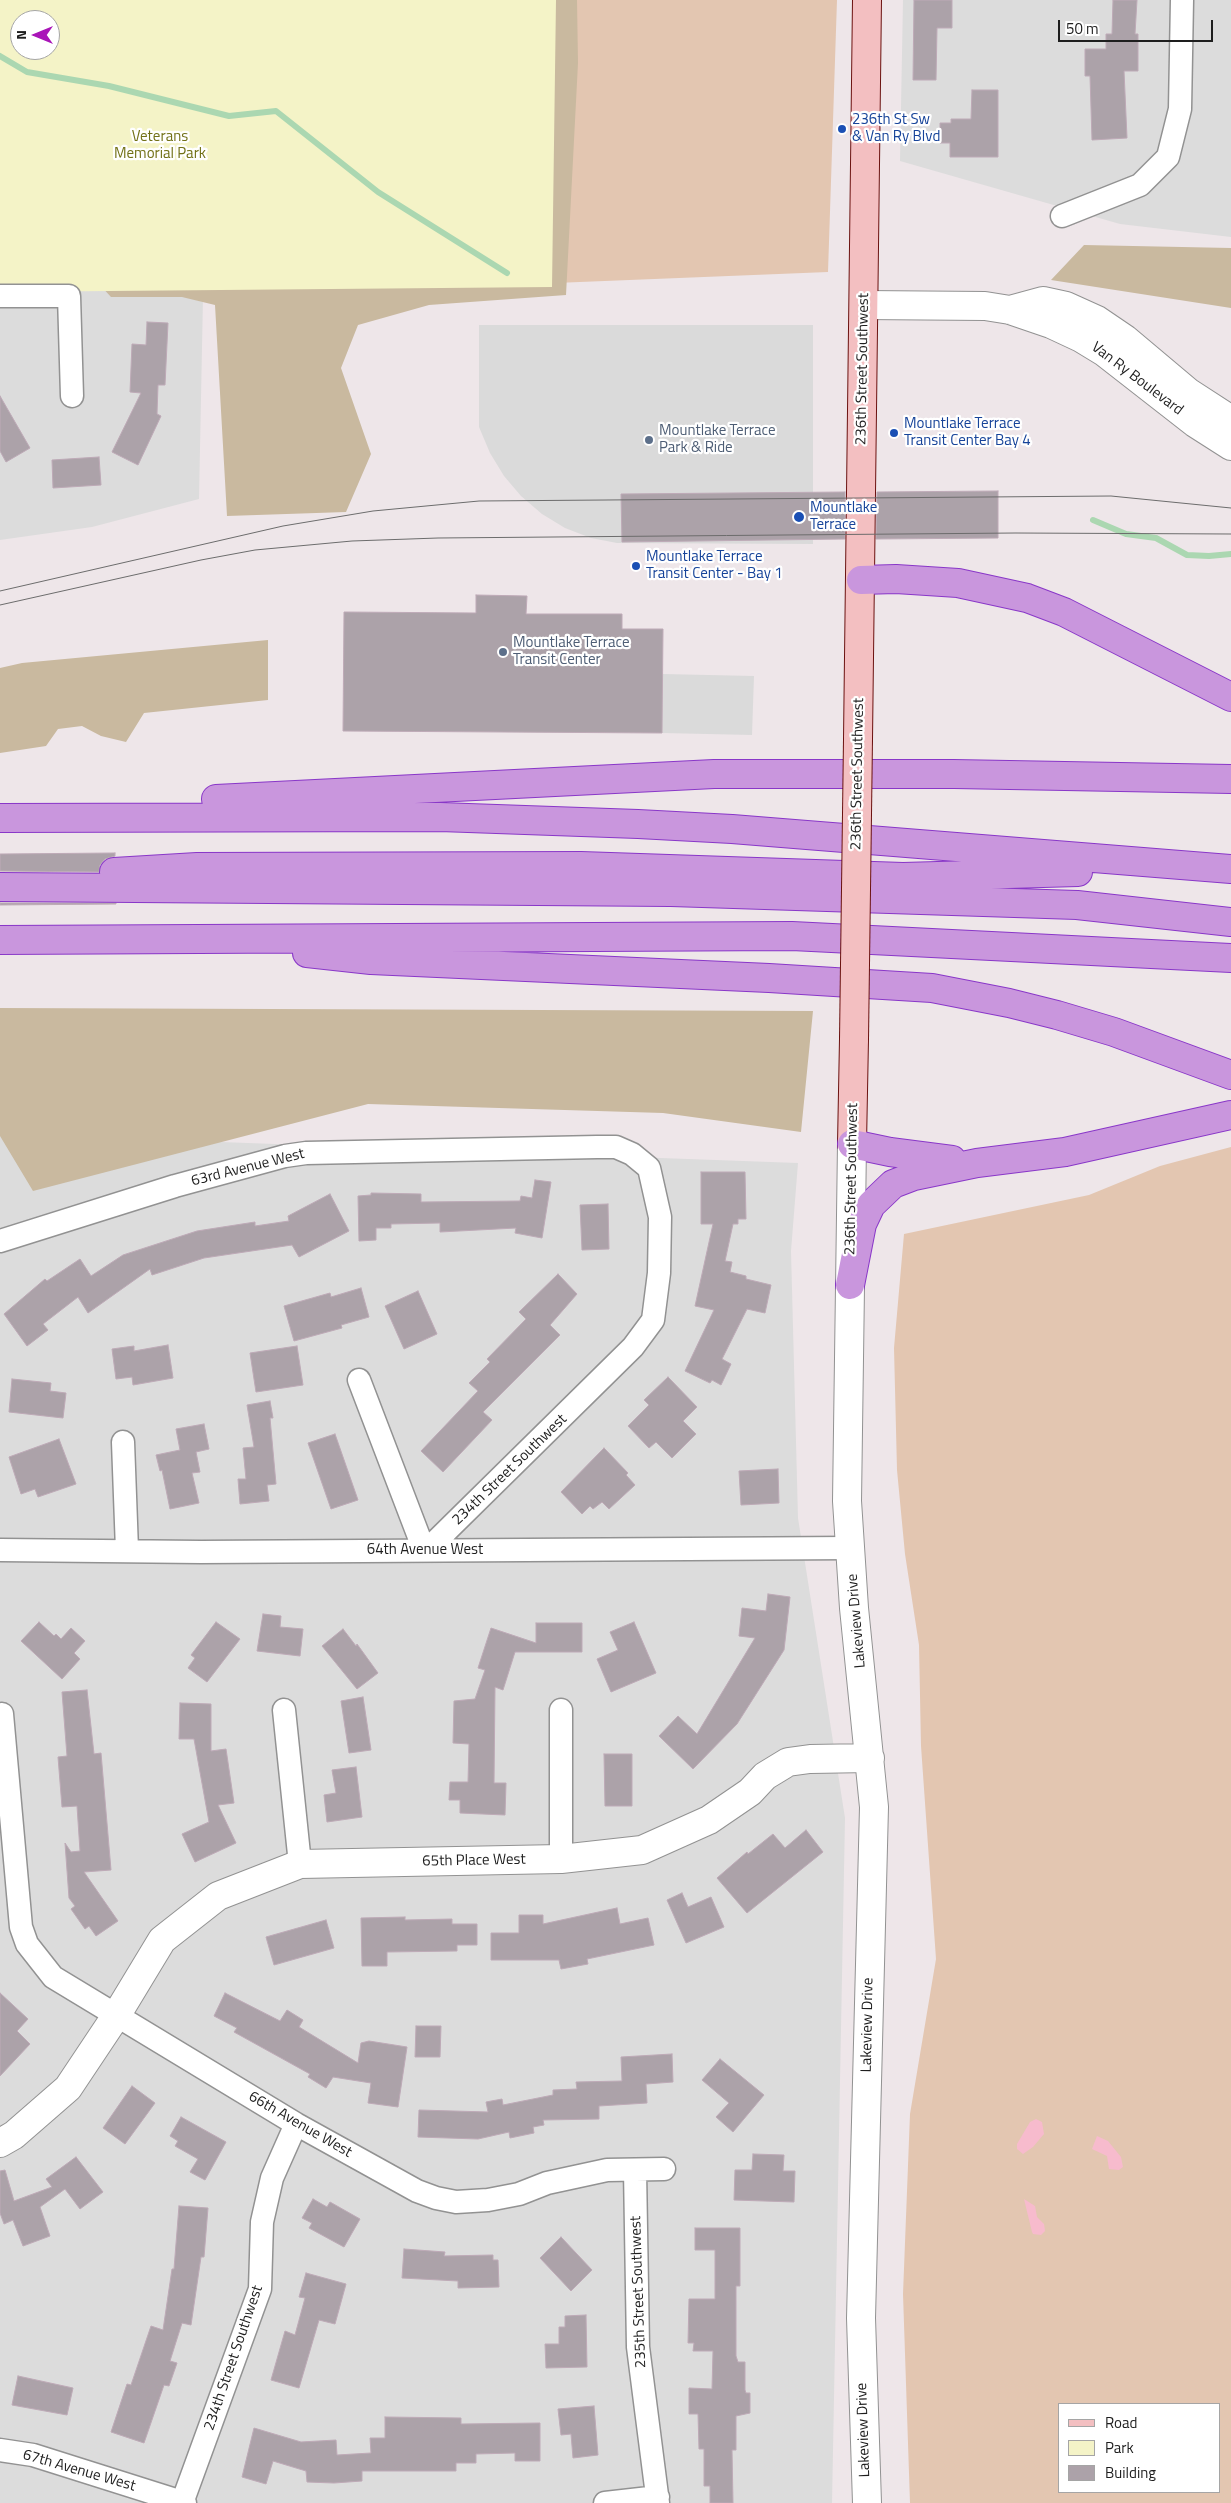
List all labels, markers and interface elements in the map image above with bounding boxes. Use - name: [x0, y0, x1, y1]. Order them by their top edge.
- north arrow: [10, 10, 60, 60]
- scale bar: [1061, 10, 1216, 42]
- text: 50 m: [1066, 17, 1099, 40]
- text: N: [10, 30, 31, 40]
- place label: 236th St Sw & Van Ry Blvd: [852, 111, 940, 146]
- marker: 236th St Sw & Van Ry Blvd: [836, 123, 848, 135]
- park label: Veterans Memorial Park: [114, 128, 206, 163]
- street label: 236th Street Southwest: [853, 293, 873, 445]
- street label: Van Ry Boulevard: [1087, 339, 1187, 419]
- place label: Mountlake Terrace Transit Center Bay 4: [904, 415, 1031, 450]
- place label: Mountlake Terrace Park & Ride: [659, 422, 776, 457]
- marker: Mountlake Terrace Transit Center Bay 4: [888, 427, 900, 439]
- marker: Mountlake Terrace Park & Ride: [643, 434, 655, 446]
- place label: Mountlake Terrace: [810, 499, 877, 534]
- marker: Mountlake Terrace: [792, 510, 806, 524]
- place label: Mountlake Terrace Transit Center - Bay 1: [646, 548, 783, 583]
- marker: Mountlake Terrace Transit Center - Bay 1: [630, 560, 642, 572]
- place label: Mountlake Terrace Transit Center: [513, 634, 630, 669]
- marker: Mountlake Terrace Transit Center: [497, 646, 509, 658]
- street label: 236th Street Southwest: [848, 698, 868, 850]
- street label: 236th Street Southwest: [842, 1103, 862, 1255]
- street label: 63rd Avenue West: [190, 1145, 306, 1191]
- street label: 234th Street Southwest: [449, 1411, 571, 1529]
- street label: 64th Avenue West: [367, 1541, 483, 1559]
- street label: Lakeview Drive: [844, 1573, 870, 1669]
- street label: 65th Place West: [422, 1851, 526, 1871]
- street label: Lakeview Drive: [858, 1978, 878, 2072]
- street label: 66th Avenue West: [245, 2088, 355, 2162]
- street label: 235th Street Southwest: [627, 2216, 651, 2368]
- street label: 234th Street Southwest: [201, 2283, 267, 2433]
- street label: Lakeview Drive: [853, 2382, 875, 2478]
- legend: [1058, 2403, 1221, 2493]
- text: Road: [1105, 2411, 1137, 2434]
- text: Park: [1105, 2436, 1134, 2459]
- street label: 67th Avenue West: [21, 2446, 137, 2496]
- text: Building: [1105, 2461, 1156, 2484]

